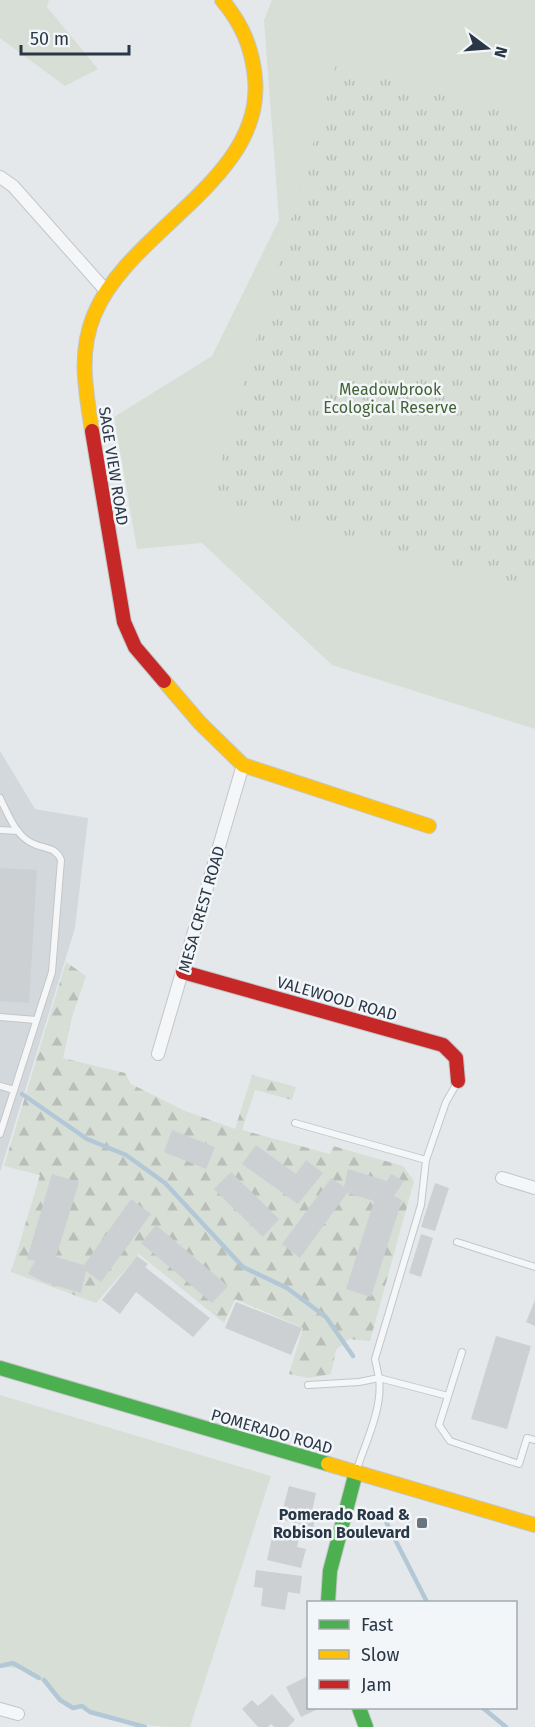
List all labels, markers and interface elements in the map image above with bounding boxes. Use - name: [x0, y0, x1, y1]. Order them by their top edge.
- scale bar: [21, 18, 129, 56]
- north arrow: [457, 18, 517, 78]
- text: 50 m: [30, 28, 69, 50]
- text: N: [490, 44, 512, 60]
- park label: Meadowbrook Ecological Reserve: [323, 380, 457, 417]
- street label: SAGE VIEW ROAD: [95, 405, 132, 527]
- street label: MESA CREST ROAD: [174, 844, 229, 975]
- street label: VALEWOOD ROAD: [275, 972, 399, 1025]
- street label: POMERADO ROAD: [209, 1405, 335, 1458]
- place label: Pomerado Road & Robison Boulevard: [273, 1505, 410, 1542]
- marker: Pomerado Road & Robison Boulevard: [415, 1516, 429, 1530]
- legend: [307, 1601, 517, 1709]
- text: Fast: [361, 1614, 394, 1636]
- text: Slow: [361, 1644, 400, 1666]
- text: Jam: [361, 1674, 392, 1696]

